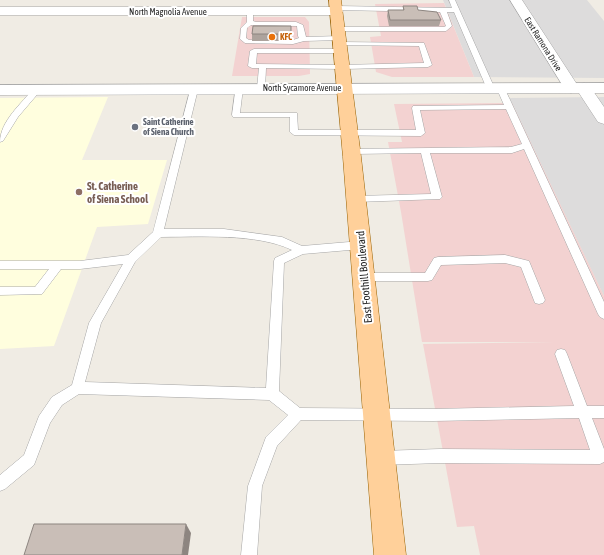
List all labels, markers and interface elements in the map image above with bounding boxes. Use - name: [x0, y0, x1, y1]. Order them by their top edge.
- street label: North Magnolia Avenue: [129, 7, 207, 17]
- street label: East Ramona Drive: [522, 15, 564, 73]
- marker: KFC: [267, 32, 277, 42]
- place label: KFC: [280, 32, 292, 42]
- street label: North Sycamore Avenue: [263, 83, 341, 93]
- place label: Saint Catherine of Siena Church: [143, 117, 194, 137]
- marker: Saint Catherine of Siena Church: [130, 122, 140, 132]
- place label: St. Catherine of Siena School: [87, 180, 149, 205]
- marker: St. Catherine of Siena School: [74, 187, 84, 197]
- street label: East Foothill Boulevard: [354, 230, 374, 324]

